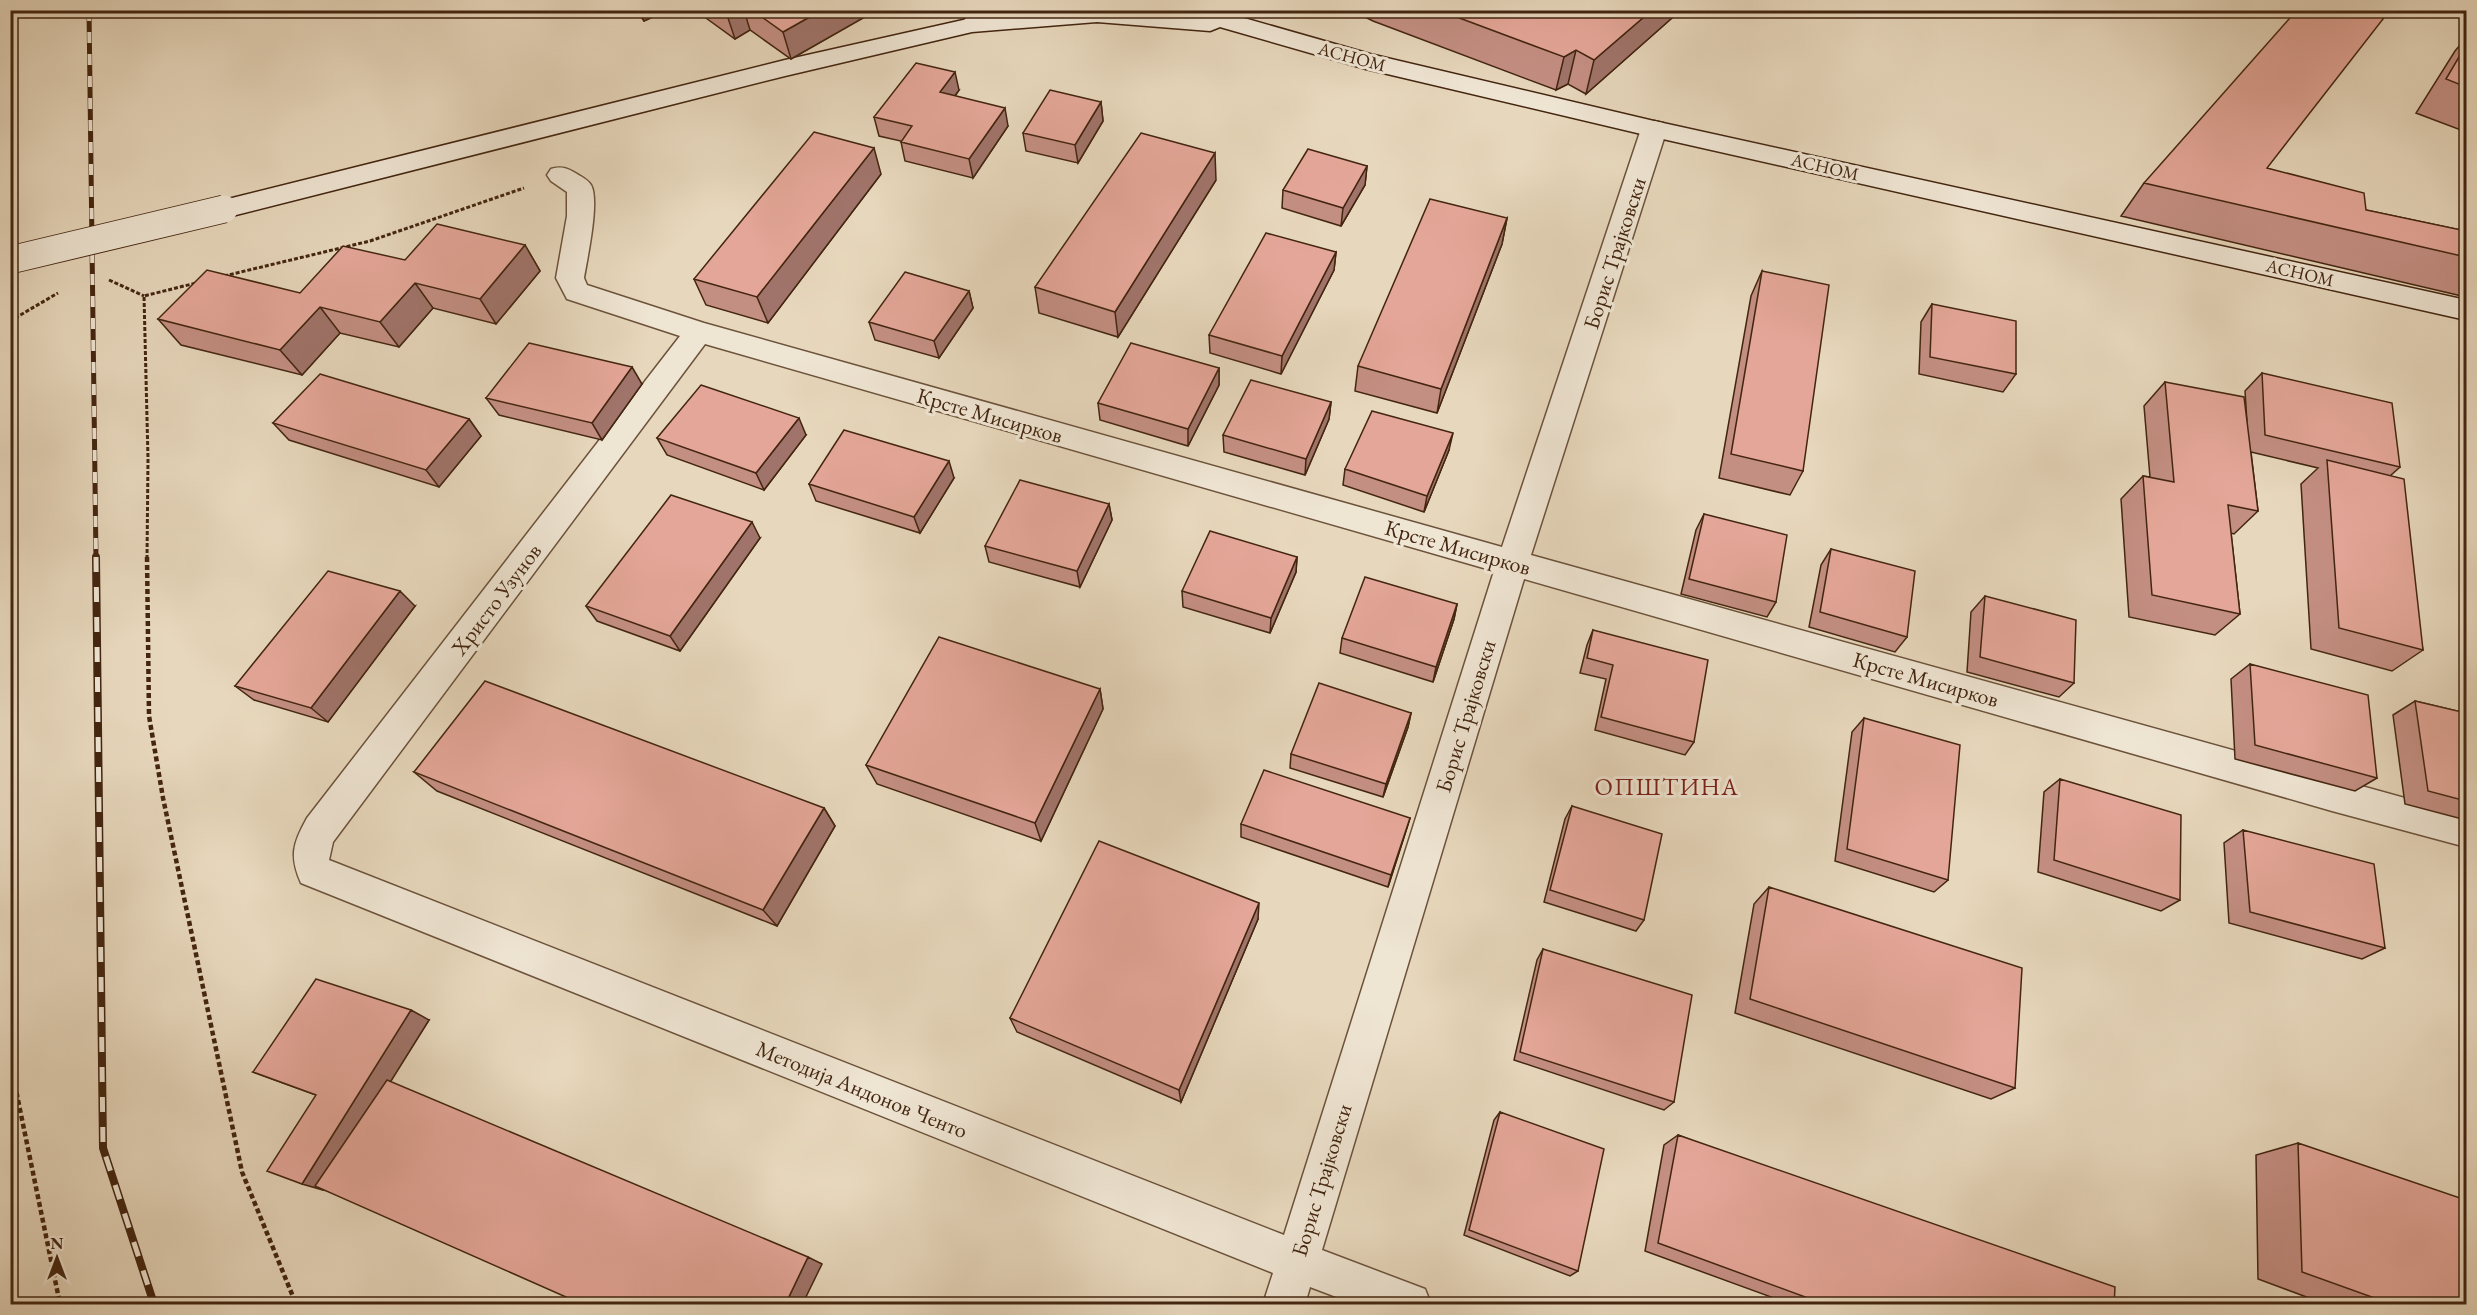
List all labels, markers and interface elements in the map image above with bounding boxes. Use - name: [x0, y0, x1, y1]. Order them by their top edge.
- street label: АСНОМ: [1315, 36, 1389, 77]
- street label: АСНОМ: [1788, 147, 1861, 186]
- street label: Борис Трајковски: [1576, 173, 1653, 333]
- street label: АСНОМ: [2263, 253, 2336, 292]
- street label: Крсте Мисирков: [914, 381, 1066, 450]
- street label: Крсте Мисирков: [1382, 513, 1534, 582]
- street label: Христо Узунов: [444, 537, 548, 662]
- street label: Борис Трајковски: [1428, 636, 1503, 796]
- street label: Крсте Мисирков: [1850, 645, 2002, 714]
- district label: ОПШТИНА: [1595, 771, 1739, 802]
- street label: Методија Андонов Ченто: [752, 1034, 972, 1145]
- street label: Борис Трајковски: [1284, 1100, 1359, 1260]
- north arrow: [27, 1228, 87, 1288]
- text: N: [51, 1233, 64, 1254]

